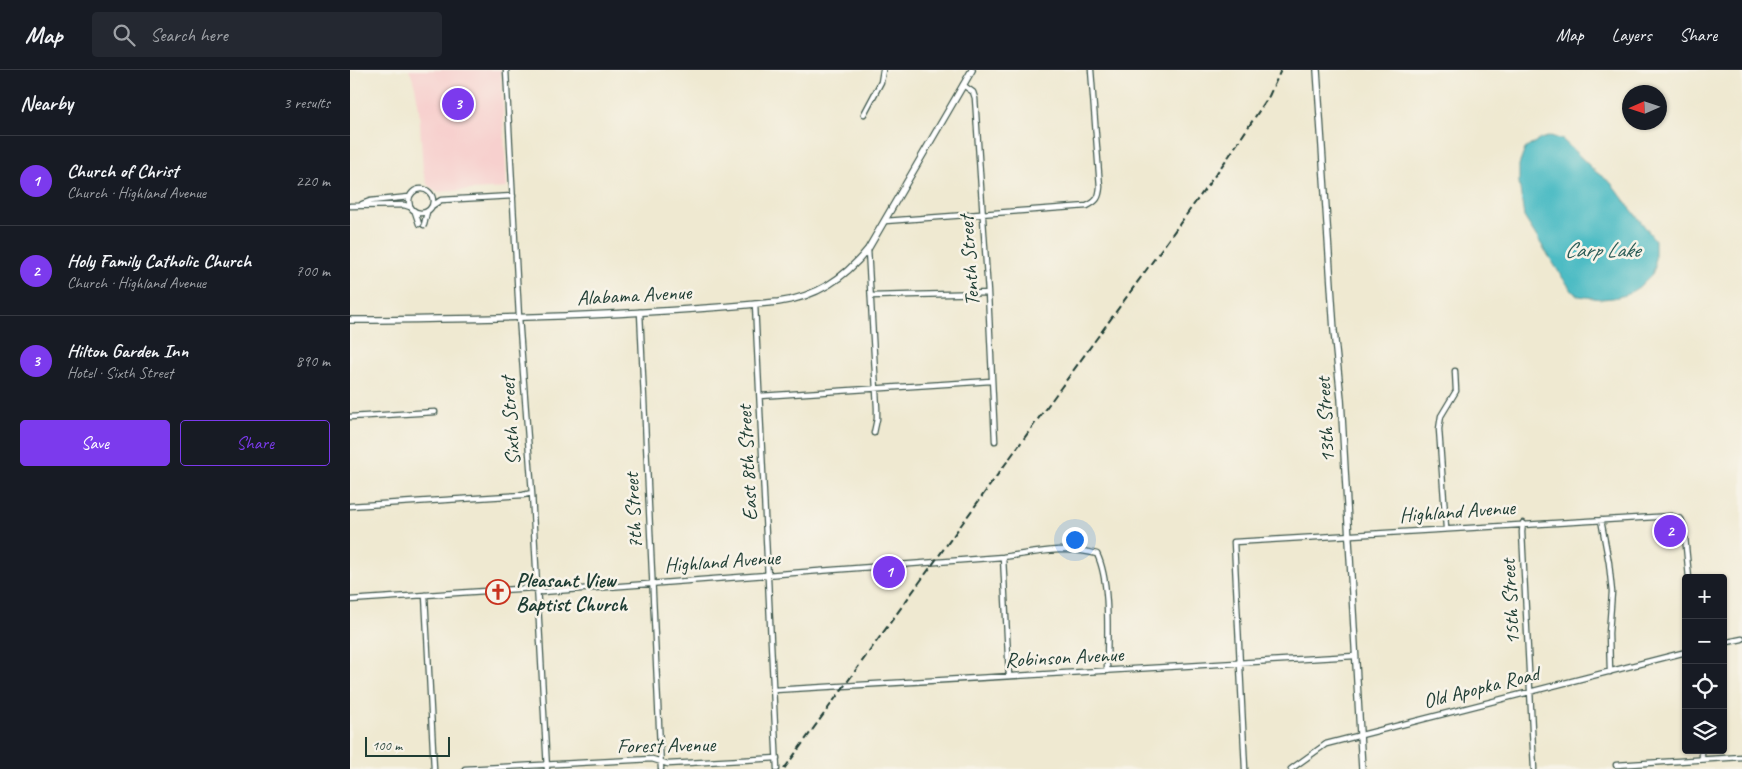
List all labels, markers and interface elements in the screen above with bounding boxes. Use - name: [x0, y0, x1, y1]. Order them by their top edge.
- search box: [92, 12, 442, 57]
- text: Map: [25, 20, 62, 50]
- icon: search: [110, 21, 138, 49]
- text: Search here: [150, 23, 228, 47]
- text: Map: [1556, 24, 1584, 46]
- text: Layers: [1612, 24, 1651, 46]
- text: Share: [1679, 24, 1717, 46]
- pin: 3: [442, 85, 474, 123]
- north arrow: [1622, 85, 1667, 130]
- text: Nearby: [20, 90, 73, 116]
- text: 3 results: [283, 93, 330, 113]
- text: Church of Christ: [67, 159, 178, 183]
- text: 1: [32, 171, 40, 191]
- text: 220 m: [296, 171, 330, 191]
- text: Church · Highland Avenue: [67, 183, 206, 203]
- street label: Tenth Street: [953, 212, 985, 307]
- water label: Carp Lake: [1565, 236, 1642, 264]
- text: Holy Family Catholic Church: [67, 249, 251, 273]
- text: 2: [32, 261, 40, 281]
- text: 700 m: [296, 261, 330, 281]
- text: Church · Highland Avenue: [67, 273, 206, 293]
- street label: Alabama Avenue: [576, 279, 693, 311]
- text: Hilton Garden Inn: [67, 339, 188, 363]
- text: 3: [32, 351, 40, 371]
- text: 890 m: [296, 351, 330, 371]
- text: Hotel · Sixth Street: [67, 363, 173, 383]
- street label: Sixth Street: [494, 373, 526, 466]
- street label: 13th Street: [1310, 374, 1340, 464]
- street label: East 8th Street: [731, 402, 763, 522]
- button: Save: [20, 420, 170, 466]
- button: Share: [180, 420, 330, 466]
- street label: 7th Street: [618, 470, 648, 550]
- street label: Highland Avenue: [1398, 494, 1517, 528]
- pin: 2: [1654, 512, 1686, 550]
- your location: [1062, 527, 1088, 553]
- street label: Highland Avenue: [663, 544, 782, 578]
- pin: 1: [873, 553, 905, 591]
- street label: 15th Street: [1495, 556, 1525, 646]
- place label: Pleasant View Baptist Church: [516, 567, 628, 617]
- map controls: [1682, 574, 1727, 754]
- button: +: [1682, 574, 1727, 619]
- church icon: Pleasant View Baptist Church: [485, 579, 511, 605]
- button: −: [1682, 619, 1727, 664]
- street label: Robinson Avenue: [1004, 641, 1125, 673]
- street label: Old Apopka Road: [1420, 659, 1544, 714]
- button: locate: [1682, 664, 1727, 709]
- button: layers: [1682, 709, 1727, 754]
- street label: Forest Avenue: [617, 731, 717, 759]
- scale bar: [365, 734, 450, 757]
- text: 100 m: [372, 737, 402, 754]

